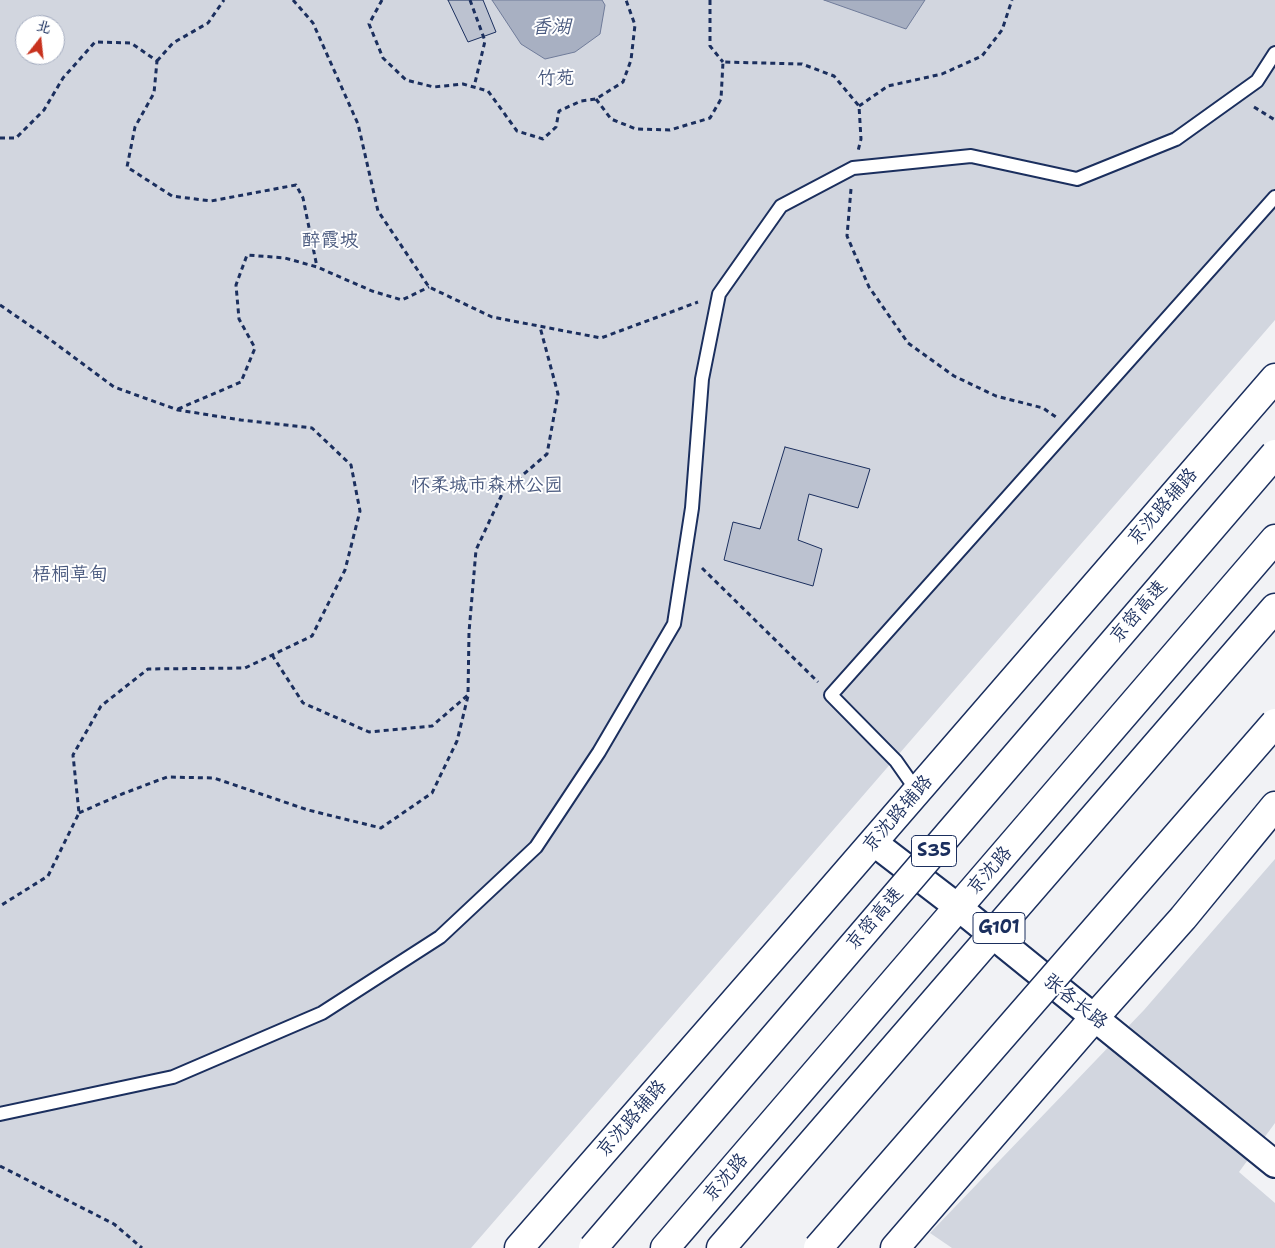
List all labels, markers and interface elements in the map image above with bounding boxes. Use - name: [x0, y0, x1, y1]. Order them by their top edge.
- north arrow: [15, 15, 65, 65]
- text: 北: [35, 16, 53, 37]
- water label: 香湖: [531, 16, 571, 40]
- park label: 竹苑: [537, 68, 575, 90]
- park label: 醉霞坡: [302, 230, 358, 252]
- street label: 京沈路辅路: [1123, 464, 1203, 550]
- park label: 怀柔城市森林公园: [411, 475, 563, 497]
- park label: 梧桐草甸: [32, 564, 108, 586]
- street label: 京密高速: [1105, 576, 1173, 648]
- street label: 京沈路辅路: [858, 771, 938, 857]
- road number: S35: [912, 836, 956, 866]
- street label: 京沈路: [963, 842, 1017, 900]
- street label: 京密高速: [841, 883, 909, 955]
- road number: G101: [973, 912, 1025, 944]
- street label: 张各长路: [1038, 969, 1112, 1035]
- street label: 京沈路辅路: [592, 1076, 672, 1162]
- street label: 京沈路: [699, 1149, 753, 1207]

